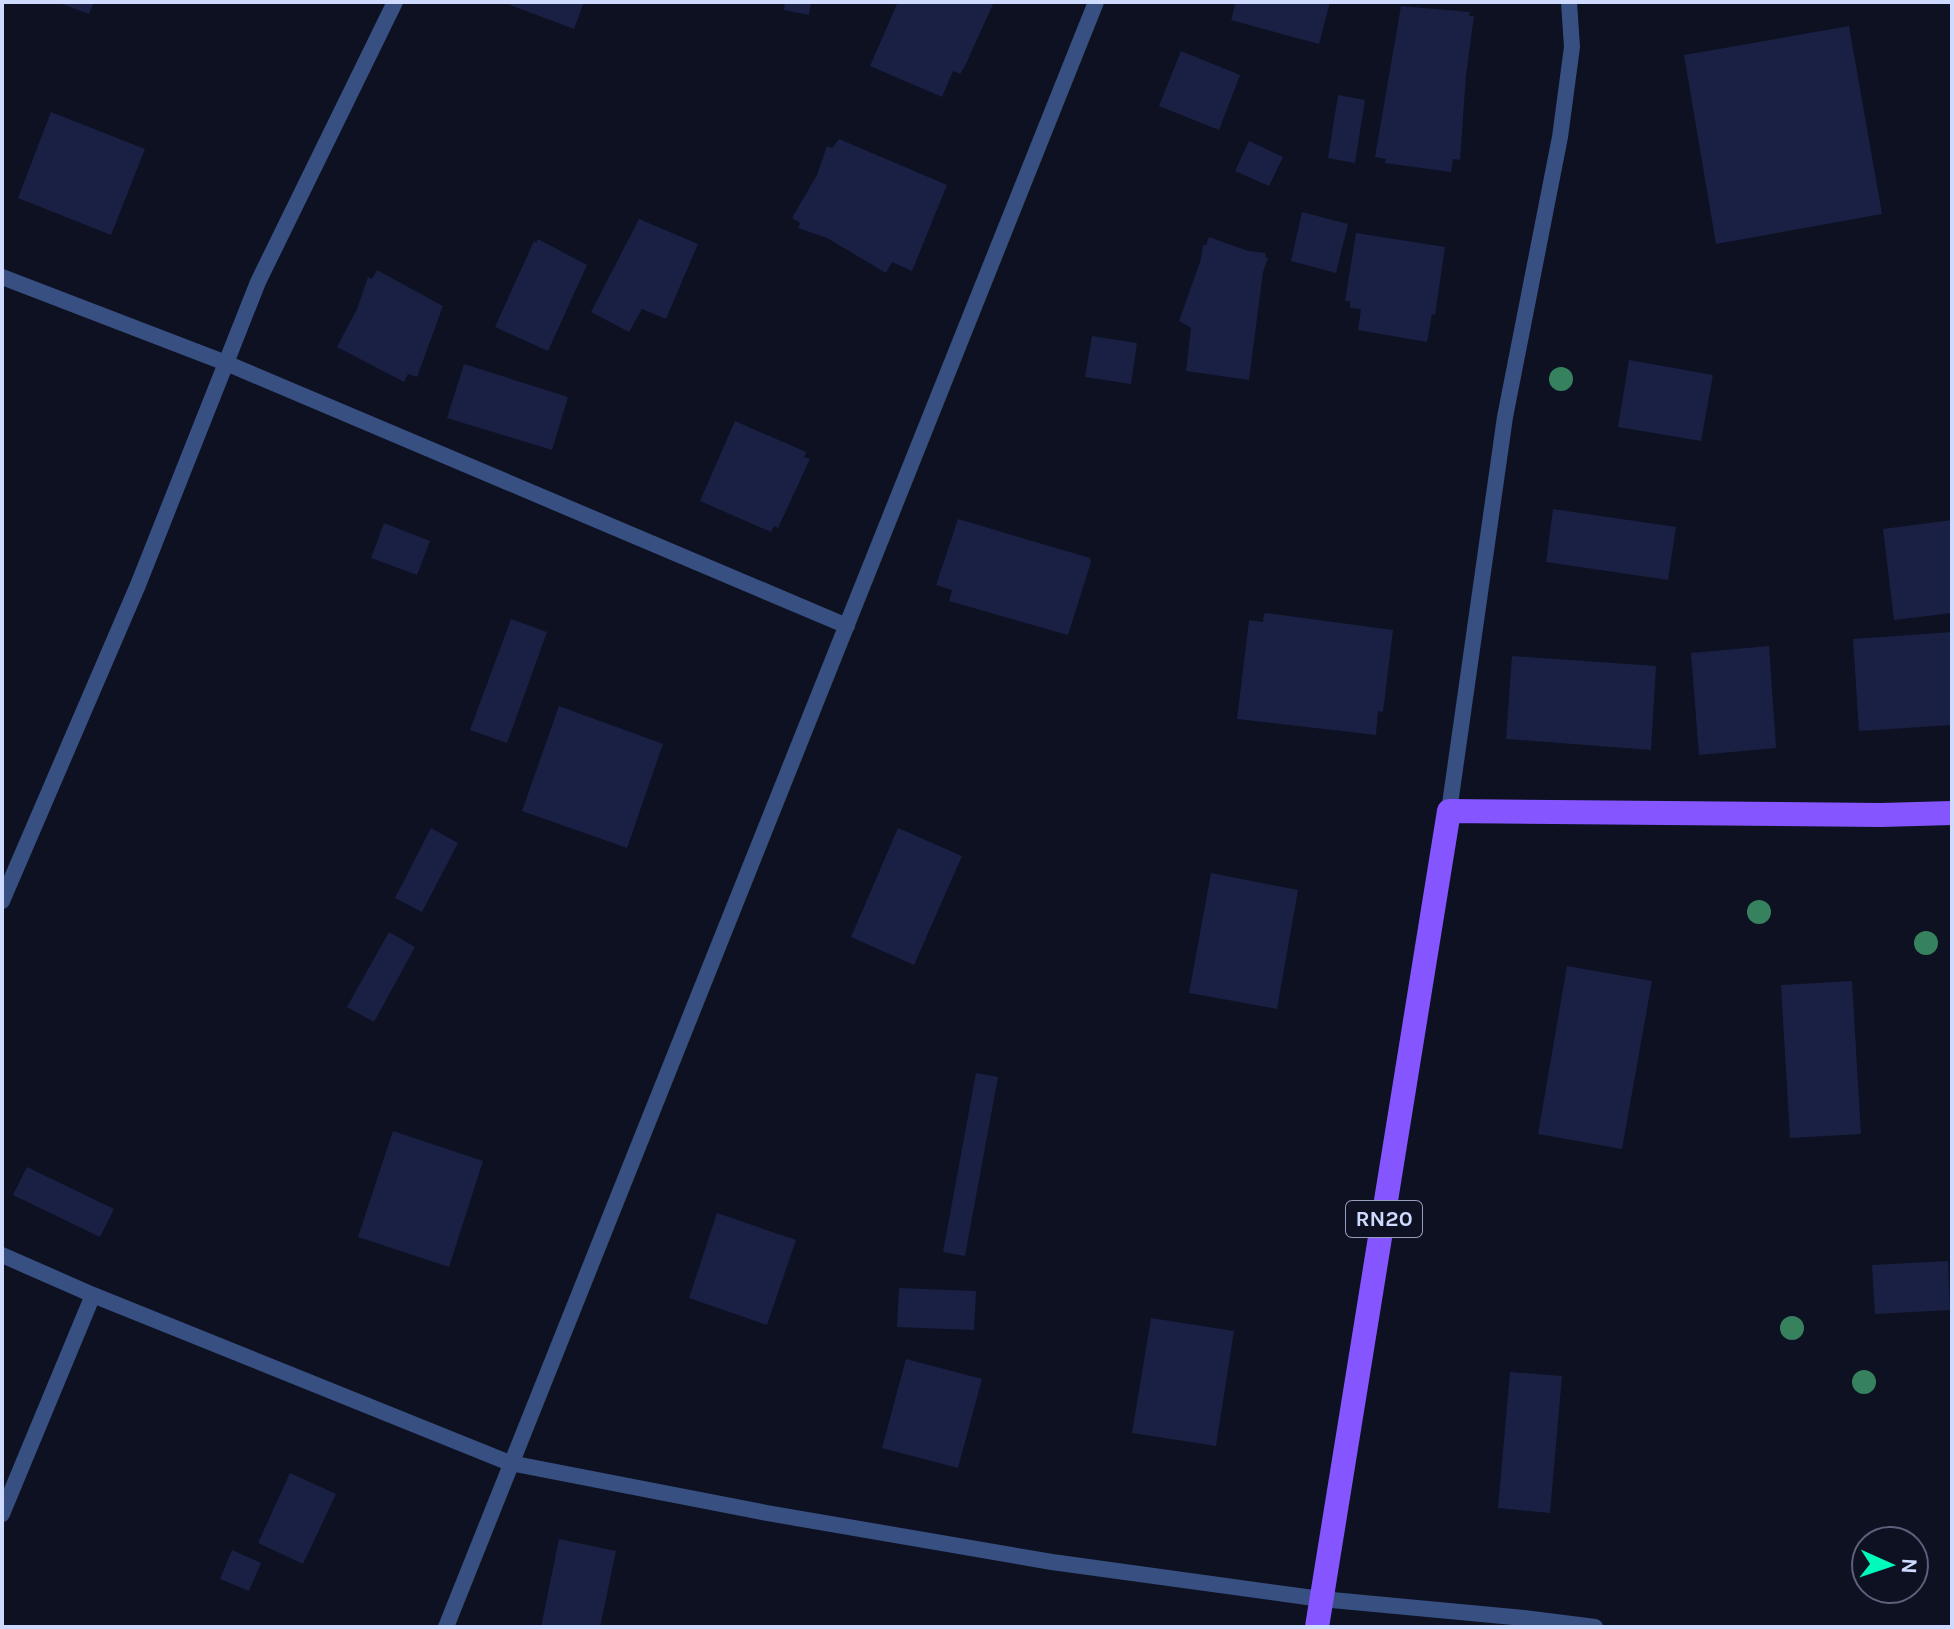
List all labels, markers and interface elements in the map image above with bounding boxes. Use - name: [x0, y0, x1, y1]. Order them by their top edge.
- road number: RN20: [1346, 1201, 1422, 1237]
- north arrow: [1850, 1525, 1930, 1605]
- text: N: [1896, 1557, 1922, 1575]

